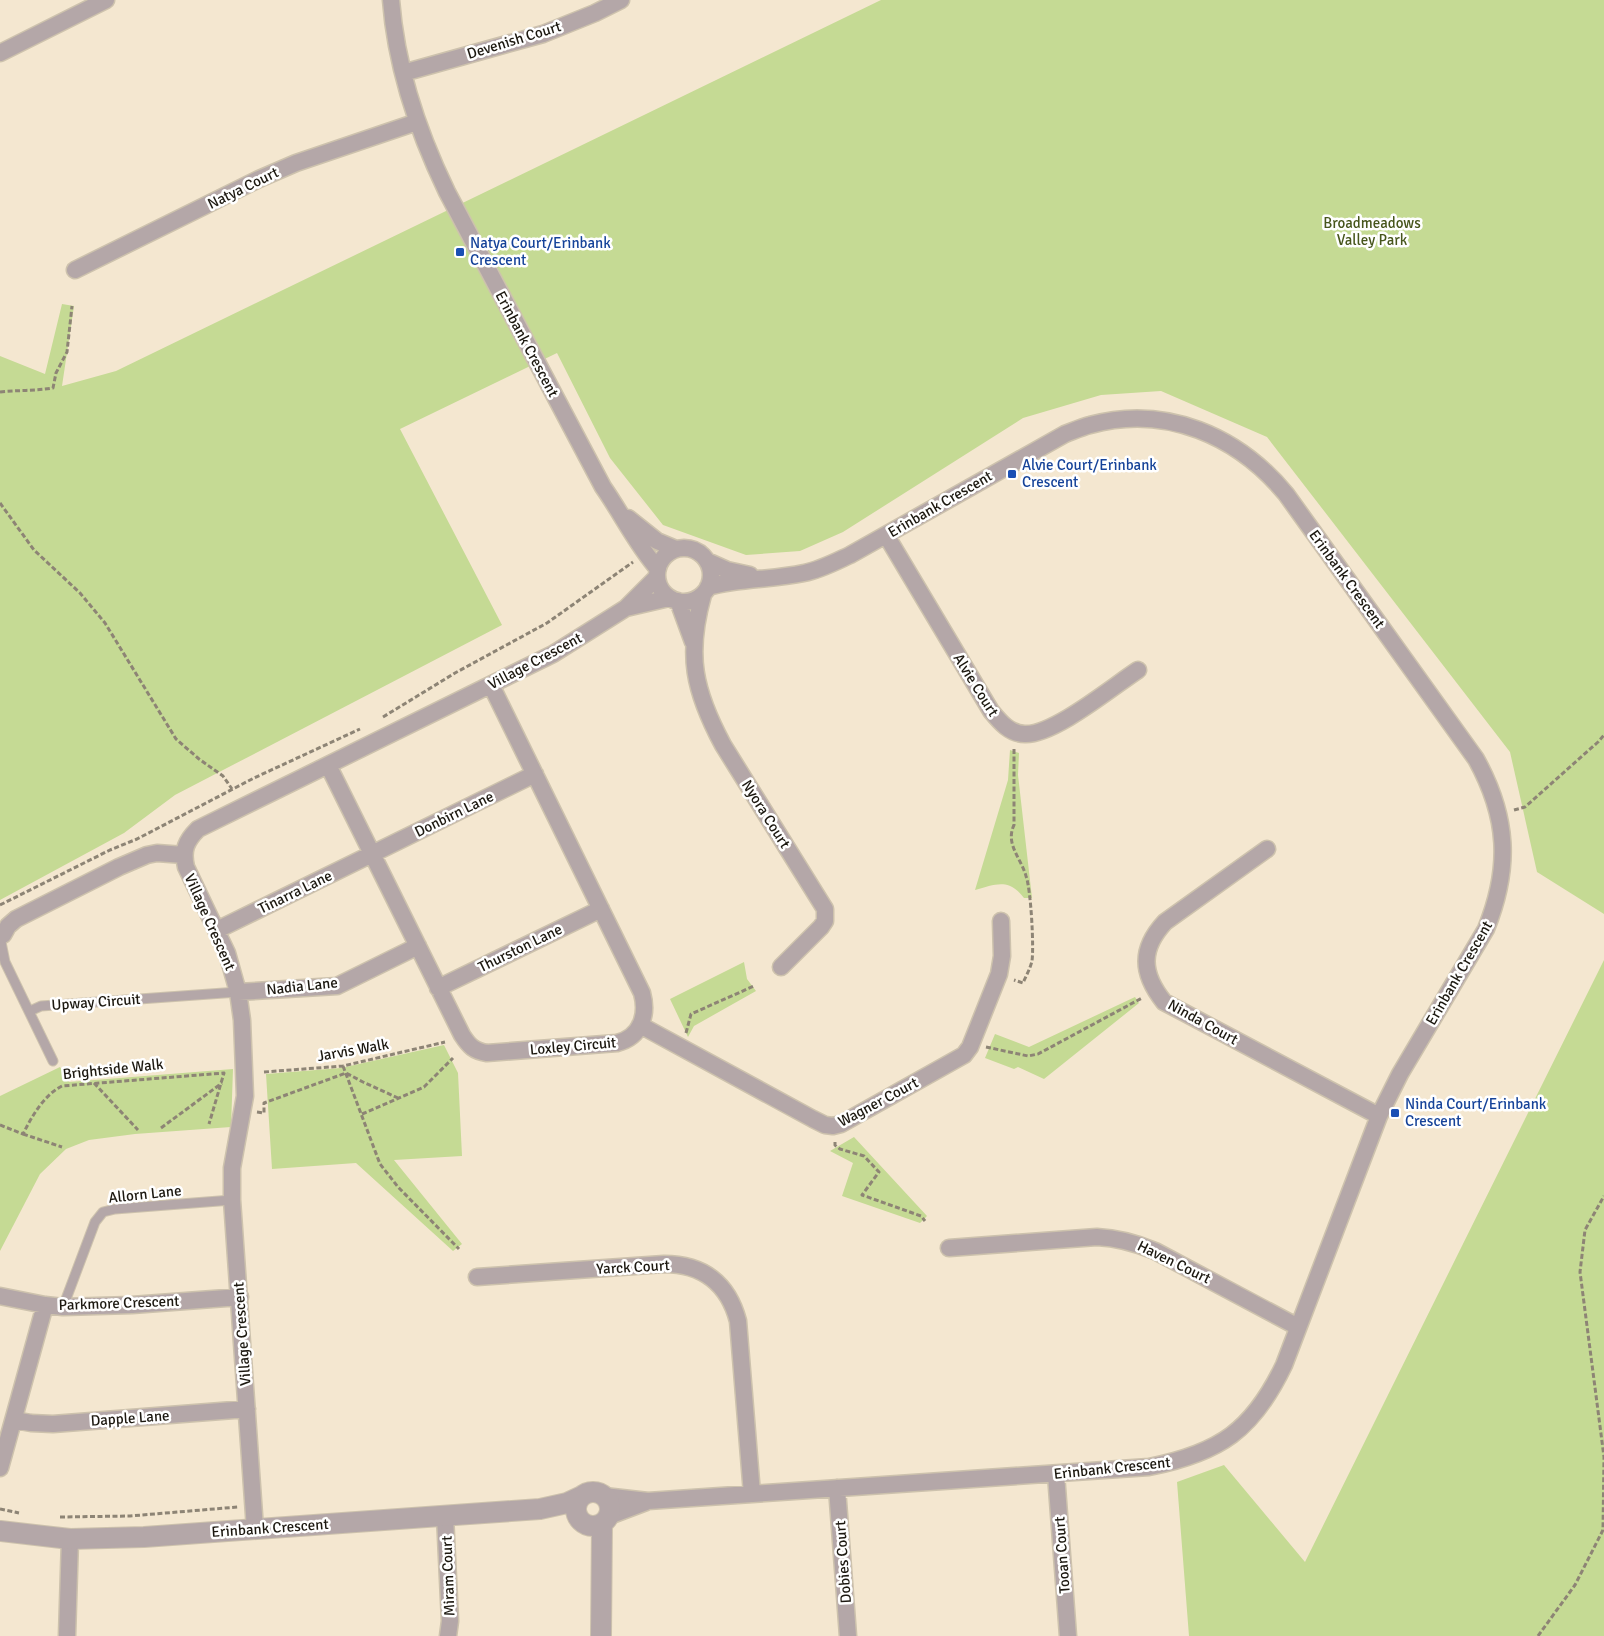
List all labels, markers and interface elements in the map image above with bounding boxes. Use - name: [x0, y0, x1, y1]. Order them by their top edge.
- street label: Devenish Court: [465, 17, 563, 63]
- street label: Natya Court: [205, 163, 281, 213]
- park label: Broadmeadows Valley Park: [1323, 214, 1421, 249]
- place label: Natya Court/Erinbank Crescent: [470, 234, 611, 269]
- marker: Natya Court/Erinbank Crescent: [454, 246, 466, 258]
- street label: Erinbank Crescent: [492, 288, 562, 400]
- place label: Alvie Court/Erinbank Crescent: [1022, 456, 1157, 491]
- street label: Erinbank Crescent: [885, 467, 995, 541]
- marker: Alvie Court/Erinbank Crescent: [1006, 468, 1018, 480]
- street label: Erinbank Crescent: [1305, 526, 1389, 632]
- street label: Village Crescent: [485, 629, 585, 693]
- street label: Alvie Court: [950, 650, 1002, 720]
- street label: Nyora Court: [738, 777, 794, 851]
- street label: Donbirn Lane: [412, 787, 496, 841]
- street label: Tinarra Lane: [255, 866, 335, 918]
- street label: Village Crescent: [181, 871, 239, 973]
- street label: Erinbank Crescent: [1422, 918, 1496, 1028]
- street label: Thurston Lane: [475, 920, 565, 976]
- street label: Nadia Lane: [265, 973, 339, 999]
- street label: Upway Circuit: [51, 990, 141, 1014]
- street label: Ninda Court: [1165, 995, 1241, 1049]
- street label: Loxley Circuit: [529, 1033, 617, 1059]
- street label: Jarvis Walk: [316, 1035, 391, 1065]
- street label: Brightside Walk: [62, 1055, 165, 1083]
- street label: Wagner Court: [835, 1073, 921, 1131]
- place label: Ninda Court/Erinbank Crescent: [1405, 1095, 1547, 1130]
- marker: Ninda Court/Erinbank Crescent: [1389, 1107, 1401, 1119]
- street label: Allorn Lane: [108, 1181, 182, 1207]
- street label: Haven Court: [1134, 1237, 1214, 1287]
- street label: Yarck Court: [596, 1256, 670, 1278]
- street label: Village Crescent: [229, 1282, 255, 1386]
- street label: Parkmore Crescent: [58, 1292, 180, 1314]
- street label: Dapple Lane: [90, 1406, 170, 1430]
- street label: Erinbank Crescent: [1053, 1453, 1171, 1483]
- street label: Erinbank Crescent: [211, 1515, 329, 1541]
- street label: Tooan Court: [1050, 1516, 1074, 1594]
- street label: Dobies Court: [831, 1520, 855, 1604]
- street label: Miram Court: [438, 1535, 458, 1617]

